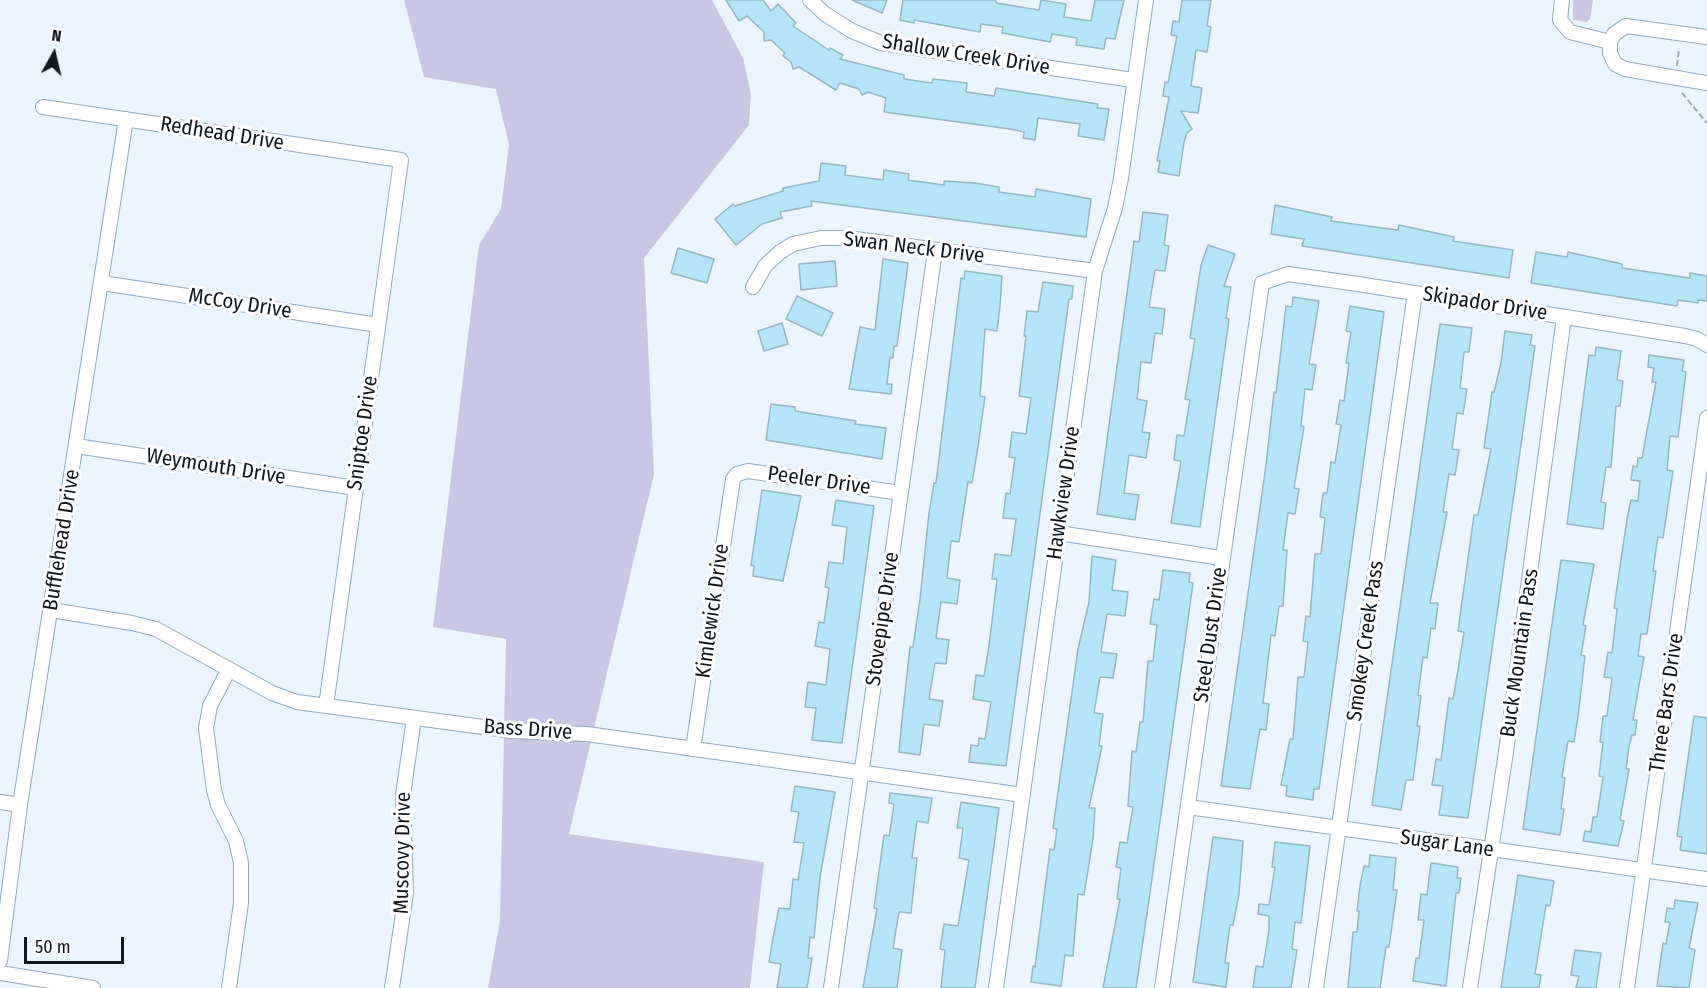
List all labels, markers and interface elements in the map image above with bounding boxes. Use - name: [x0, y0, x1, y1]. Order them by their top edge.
- north arrow: [24, 24, 84, 84]
- text: N: [51, 26, 63, 46]
- street label: Shallow Creek Drive: [880, 29, 1052, 81]
- street label: Redhead Drive: [158, 112, 286, 156]
- street label: Swan Neck Drive: [842, 227, 986, 269]
- street label: Skipador Drive: [1421, 282, 1549, 326]
- street label: McCoy Drive: [187, 283, 293, 325]
- street label: Sniptoe Drive: [342, 374, 384, 492]
- street label: Hawkview Drive: [1042, 425, 1086, 561]
- street label: Weymouth Drive: [145, 444, 287, 490]
- street label: Peeler Drive: [766, 461, 872, 501]
- street label: Bufflehead Drive: [38, 467, 86, 613]
- street label: Kimlewick Drive: [691, 542, 735, 680]
- street label: Stovepipe Drive: [861, 550, 905, 688]
- street label: Smokey Creek Pass: [1342, 559, 1390, 723]
- street label: Steel Dust Drive: [1189, 566, 1233, 704]
- street label: Buck Mountain Pass: [1496, 567, 1544, 739]
- street label: Three Bars Drive: [1645, 632, 1689, 774]
- street label: Bass Drive: [483, 714, 573, 746]
- street label: Muscovy Drive: [389, 792, 417, 914]
- street label: Sugar Lane: [1399, 825, 1495, 863]
- scale bar: [27, 925, 128, 963]
- text: 50 m: [35, 936, 71, 958]

